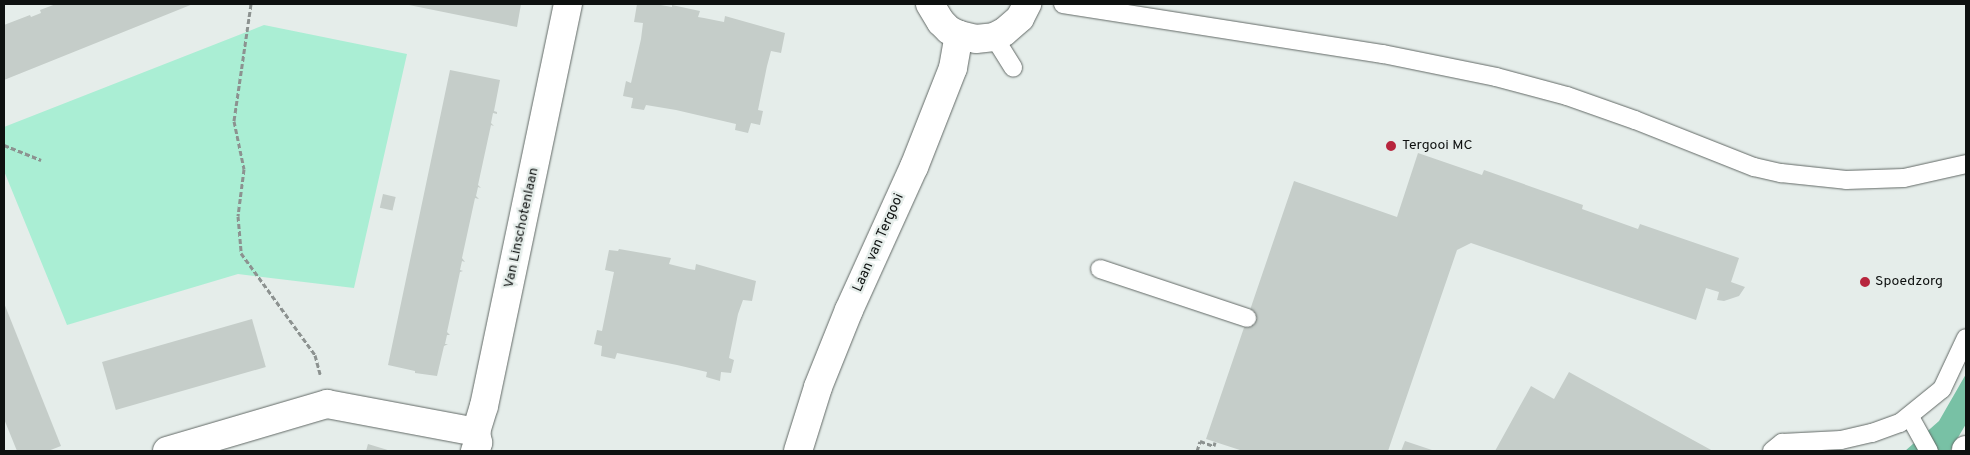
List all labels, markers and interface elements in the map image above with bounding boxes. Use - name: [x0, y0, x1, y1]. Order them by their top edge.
- place label: Tergooi MC: [1402, 138, 1472, 154]
- marker: Tergooi MC: [1384, 139, 1398, 153]
- street label: Van Linschotenlaan: [501, 166, 543, 290]
- street label: Laan van Tergooi: [850, 191, 908, 295]
- place label: Spoedzorg: [1875, 274, 1943, 290]
- marker: Spoedzorg: [1859, 276, 1871, 288]

